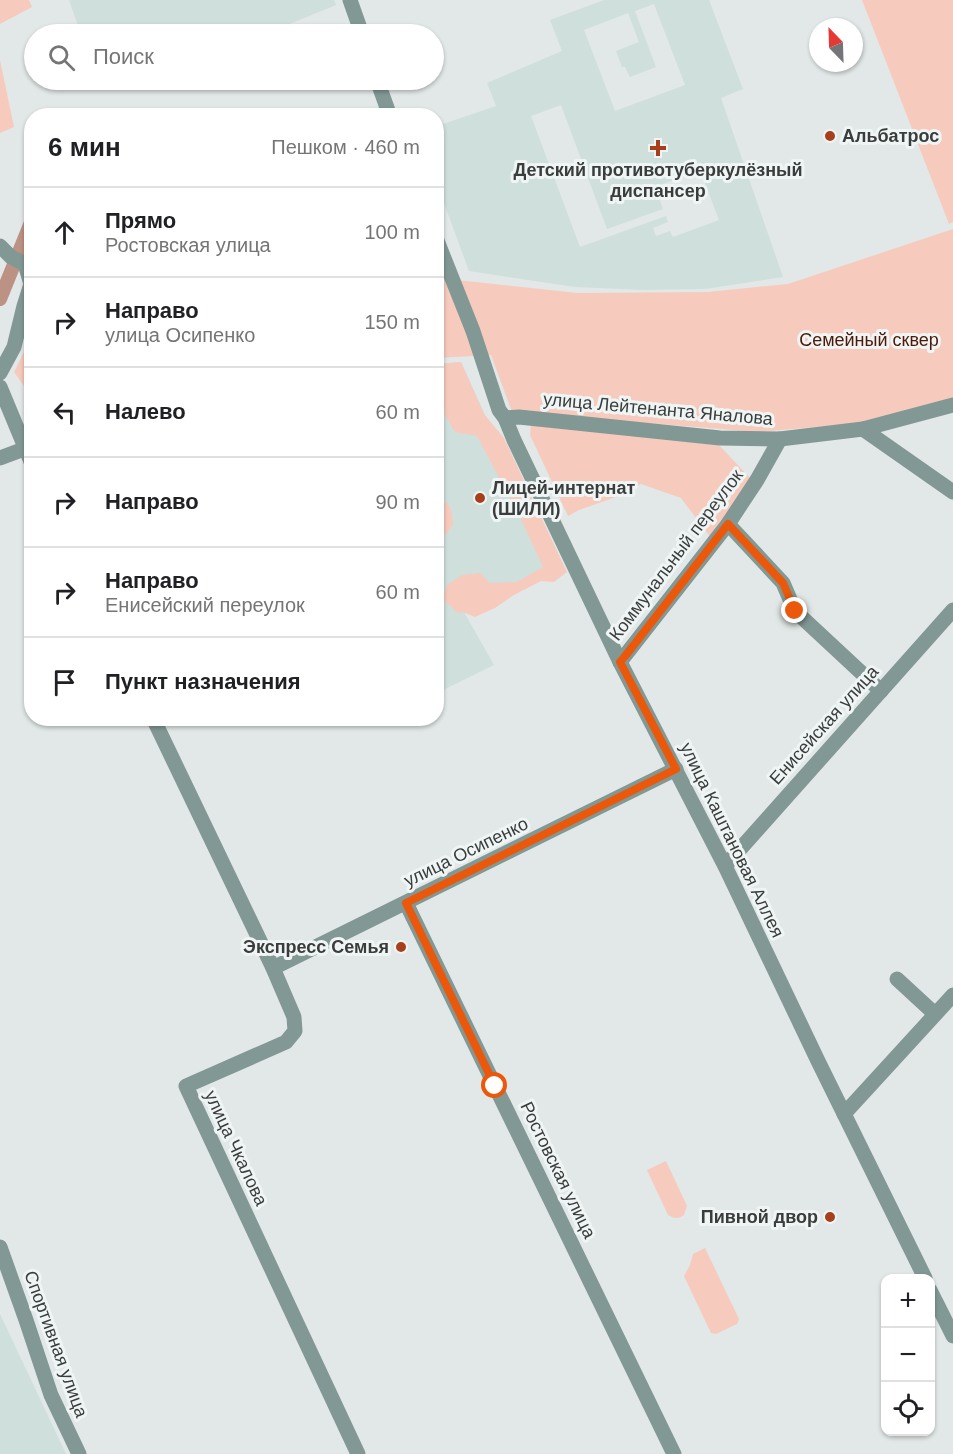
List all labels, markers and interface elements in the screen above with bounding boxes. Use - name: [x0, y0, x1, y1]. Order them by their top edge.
- north arrow: [809, 18, 863, 72]
- search box: [24, 24, 444, 90]
- icon: search: [45, 41, 78, 74]
- text: Поиск: [93, 44, 154, 69]
- place label: Альбатрос: [842, 126, 939, 146]
- marker: Альбатрос: [823, 129, 837, 143]
- text: 6 мин: [48, 132, 121, 162]
- text: Пешком · 460 m: [271, 136, 420, 158]
- marker: Детский противотуберкулёзный диспансер: [649, 139, 667, 157]
- place label: Детский противотуберкулёзный диспансер: [513, 160, 803, 201]
- text: Прямо: [105, 208, 176, 233]
- icon: ahead: [48, 216, 81, 249]
- text: 100 m: [364, 221, 420, 243]
- text: Ростовская улица: [105, 234, 271, 256]
- text: Направо: [105, 298, 199, 323]
- icon: right: [48, 306, 81, 339]
- text: 150 m: [364, 311, 420, 333]
- text: улица Осипенко: [105, 324, 255, 346]
- park label: Семейный сквер: [799, 330, 939, 350]
- street label: улица Лейтенанта Яналова: [542, 389, 775, 429]
- icon: left: [48, 396, 81, 429]
- text: Налево: [105, 399, 186, 424]
- text: 60 m: [376, 401, 420, 423]
- street label: Коммунальный переулок: [605, 465, 747, 644]
- place label: Лицей-интернат (ШИЛИ): [492, 478, 635, 519]
- icon: right: [48, 486, 81, 519]
- text: Направо: [105, 489, 199, 514]
- text: 90 m: [376, 491, 420, 513]
- marker: Лицей-интернат (ШИЛИ): [473, 491, 487, 505]
- text: Направо: [105, 568, 199, 593]
- icon: right: [48, 576, 81, 609]
- text: 60 m: [376, 581, 420, 603]
- text: Енисейский переулок: [105, 594, 305, 616]
- route end: [781, 597, 807, 623]
- street label: Енисейская улица: [766, 661, 883, 788]
- icon: arrive: [48, 666, 81, 699]
- text: Пункт назначения: [105, 669, 301, 694]
- street label: улица Каштановая Аллея: [676, 739, 788, 941]
- street label: улица Осипенко: [401, 813, 531, 891]
- place label: Экспресс Семья: [243, 937, 389, 957]
- marker: Экспресс Семья: [394, 940, 408, 954]
- route start: [481, 1072, 507, 1098]
- street label: улица Чкалова: [201, 1087, 272, 1210]
- street label: Ростовская улица: [516, 1099, 600, 1242]
- place label: Пивной двор: [701, 1207, 818, 1227]
- marker: Пивной двор: [823, 1210, 837, 1224]
- street label: Спортивная улица: [20, 1268, 92, 1421]
- map controls: [881, 1274, 935, 1436]
- button: +: [881, 1274, 935, 1328]
- button: −: [881, 1328, 935, 1382]
- button: locate: [881, 1382, 935, 1436]

